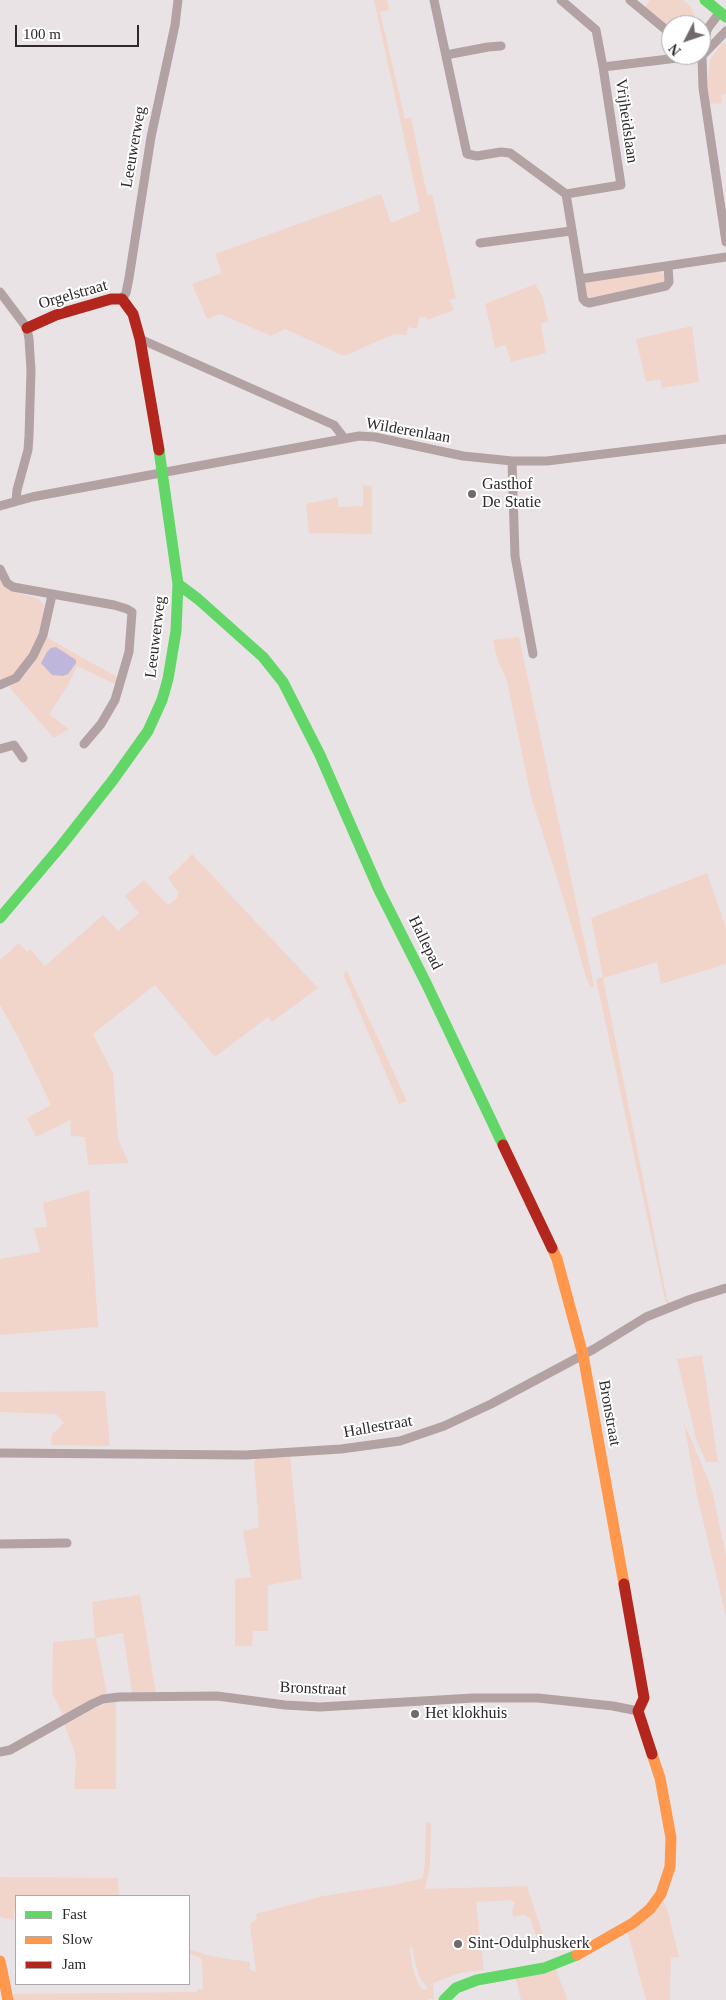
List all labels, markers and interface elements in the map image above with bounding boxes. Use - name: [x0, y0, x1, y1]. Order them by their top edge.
- scale bar: [18, 15, 141, 47]
- north arrow: [661, 15, 711, 65]
- text: 100 m: [23, 26, 61, 42]
- text: N: [666, 41, 684, 58]
- street label: Vrijheidslaan: [611, 77, 641, 165]
- street label: Leeuwerweg: [117, 105, 151, 189]
- street label: Orgelstraat: [36, 276, 110, 314]
- street label: Wilderenlaan: [364, 414, 452, 448]
- place label: Gasthof De Statie: [482, 475, 541, 513]
- marker: Gasthof De Statie: [466, 488, 478, 500]
- street label: Leeuwerweg: [141, 595, 171, 679]
- street label: Hallepad: [404, 913, 446, 973]
- street label: Bronstraat: [594, 1379, 624, 1447]
- street label: Hallestraat: [342, 1412, 414, 1442]
- street label: Bronstraat: [279, 1678, 347, 1700]
- place label: Het klokhuis: [425, 1704, 507, 1724]
- marker: Het klokhuis: [409, 1708, 421, 1720]
- legend: [15, 1895, 190, 1985]
- text: Fast: [62, 1906, 87, 1922]
- text: Slow: [62, 1931, 93, 1947]
- place label: Sint-Odulphuskerk: [468, 1934, 590, 1954]
- marker: Sint-Odulphuskerk: [452, 1938, 464, 1950]
- text: Jam: [62, 1956, 86, 1972]

